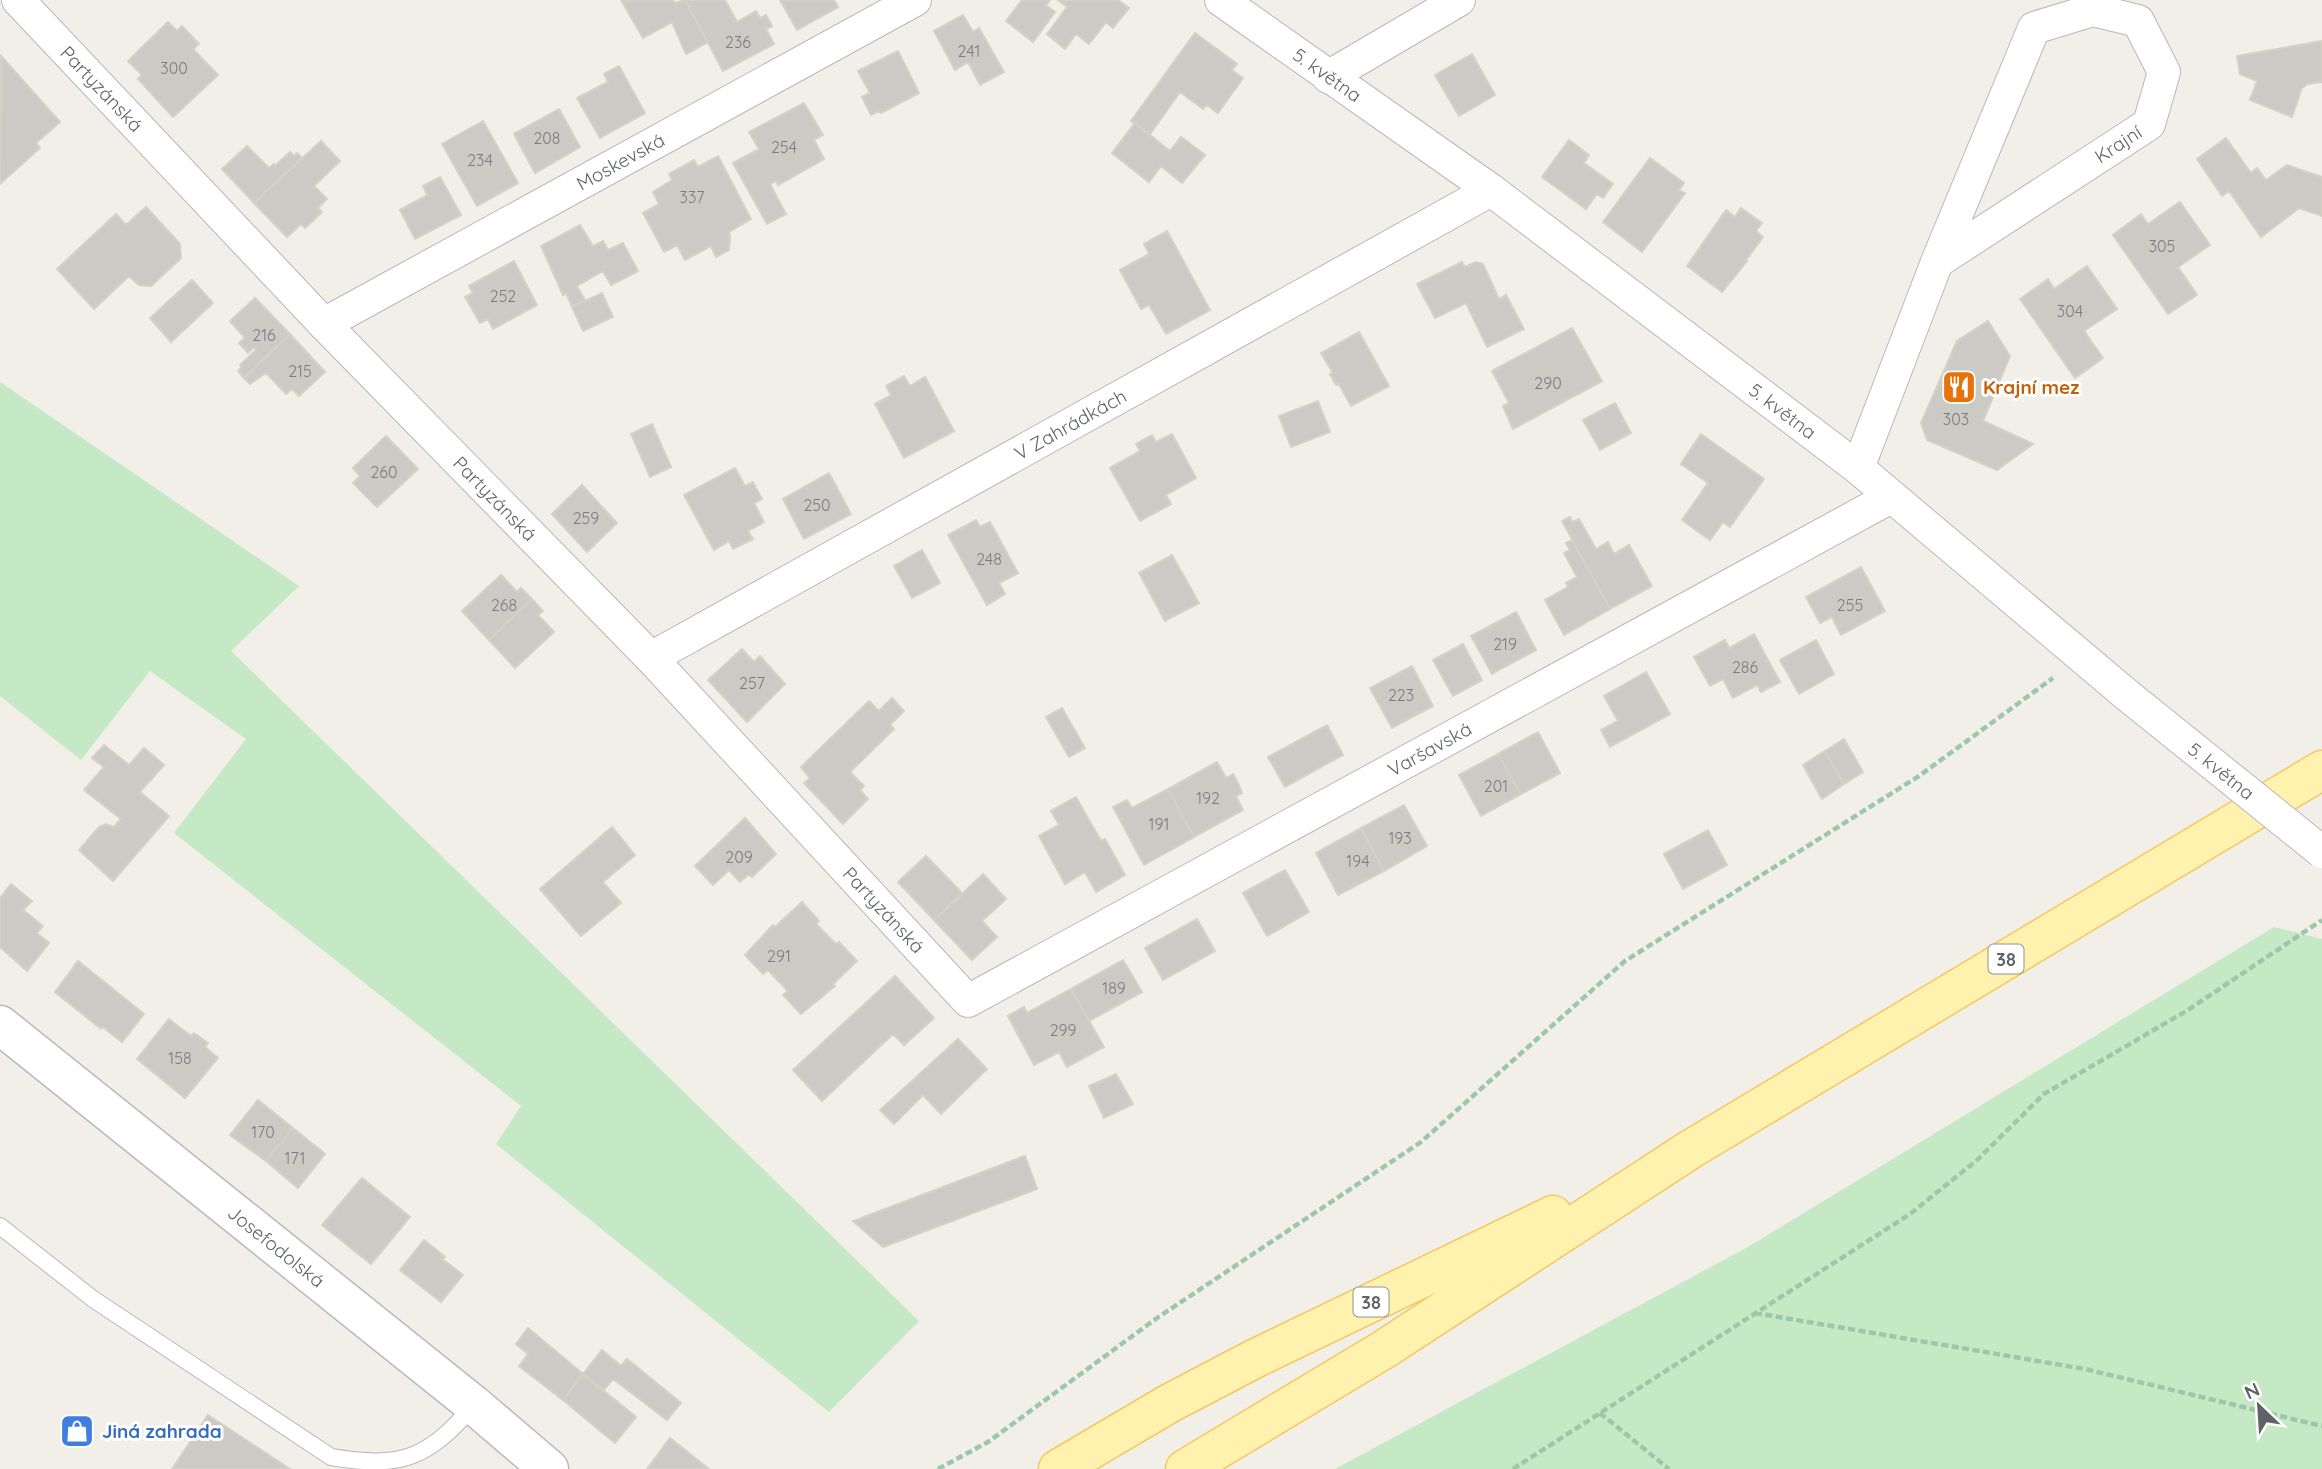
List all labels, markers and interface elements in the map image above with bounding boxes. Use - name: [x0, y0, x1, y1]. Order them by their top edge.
- house number: 236: [725, 32, 751, 52]
- street label: Partyzánská: [55, 41, 148, 137]
- house number: 241: [958, 41, 980, 61]
- street label: 5. května: [1288, 42, 1366, 107]
- house number: 300: [160, 58, 188, 78]
- street label: Krajní: [2090, 119, 2147, 168]
- house number: 208: [533, 128, 561, 148]
- street label: Moskevská: [572, 128, 669, 195]
- house number: 254: [771, 137, 797, 157]
- house number: 234: [467, 150, 493, 170]
- house number: 337: [680, 187, 704, 207]
- house number: 305: [2149, 236, 2175, 256]
- house number: 252: [490, 286, 516, 306]
- house number: 304: [2057, 301, 2083, 321]
- house number: 216: [252, 325, 276, 345]
- house number: 215: [288, 361, 312, 381]
- restaurant icon: Krajní mez: [1940, 368, 1978, 406]
- house number: 290: [1534, 373, 1562, 393]
- place label: Krajní mez: [1983, 375, 2080, 399]
- street label: 5. května: [1744, 378, 1821, 444]
- street label: V Zahrádkách: [1010, 384, 1131, 465]
- house number: 303: [1943, 409, 1969, 429]
- street label: Partyzánská: [448, 451, 542, 546]
- house number: 260: [371, 462, 398, 482]
- house number: 250: [803, 495, 831, 515]
- house number: 259: [573, 508, 599, 528]
- house number: 248: [976, 549, 1002, 569]
- house number: 268: [491, 595, 517, 615]
- house number: 255: [1837, 595, 1863, 615]
- house number: 219: [1493, 634, 1517, 654]
- house number: 286: [1732, 657, 1758, 677]
- house number: 257: [739, 673, 765, 693]
- house number: 223: [1388, 685, 1414, 705]
- street label: Varšavská: [1383, 716, 1476, 782]
- street label: 5. května: [2183, 737, 2259, 805]
- house number: 201: [1484, 776, 1508, 796]
- house number: 192: [1196, 788, 1220, 808]
- house number: 191: [1149, 814, 1169, 834]
- house number: 193: [1388, 828, 1412, 848]
- house number: 209: [725, 847, 753, 867]
- house number: 194: [1346, 851, 1370, 871]
- street label: Partyzánská: [838, 861, 930, 958]
- road number: 38: [1988, 944, 2024, 974]
- house number: 291: [767, 946, 791, 966]
- house number: 189: [1102, 978, 1126, 998]
- house number: 299: [1050, 1020, 1076, 1040]
- house number: 158: [168, 1048, 192, 1068]
- house number: 170: [251, 1122, 275, 1142]
- house number: 171: [285, 1148, 305, 1168]
- street label: Josefodolská: [223, 1200, 330, 1293]
- road number: 38: [1354, 1288, 1388, 1316]
- north arrow: [2224, 1371, 2294, 1441]
- text: N: [2240, 1377, 2263, 1404]
- shop icon: Jiná zahrada: [58, 1412, 96, 1450]
- place label: Jiná zahrada: [102, 1419, 222, 1443]

